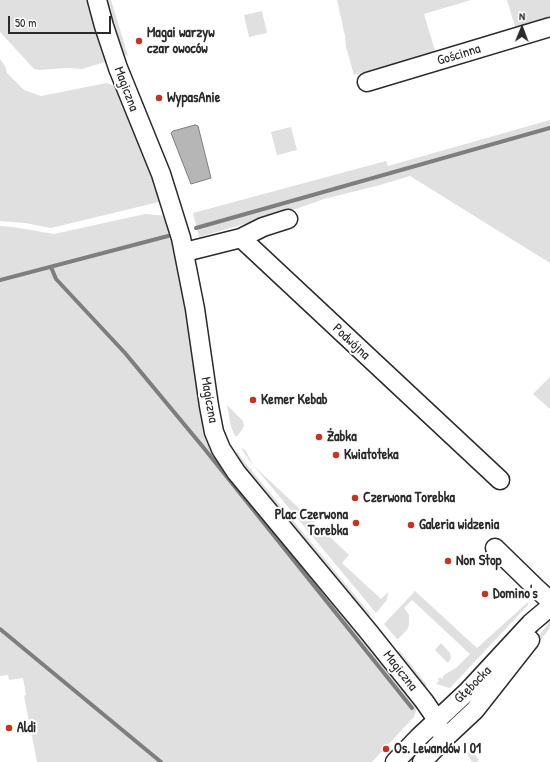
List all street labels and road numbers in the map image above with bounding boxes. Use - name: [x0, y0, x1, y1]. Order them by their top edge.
- street label: Gościnna: [435, 40, 483, 70]
- street label: Magiczna: [110, 64, 142, 114]
- street label: Podwójna: [329, 320, 373, 364]
- street label: Magiczna: [197, 376, 221, 424]
- street label: Magiczna: [379, 648, 421, 694]
- street label: Głębocka: [451, 663, 495, 707]

